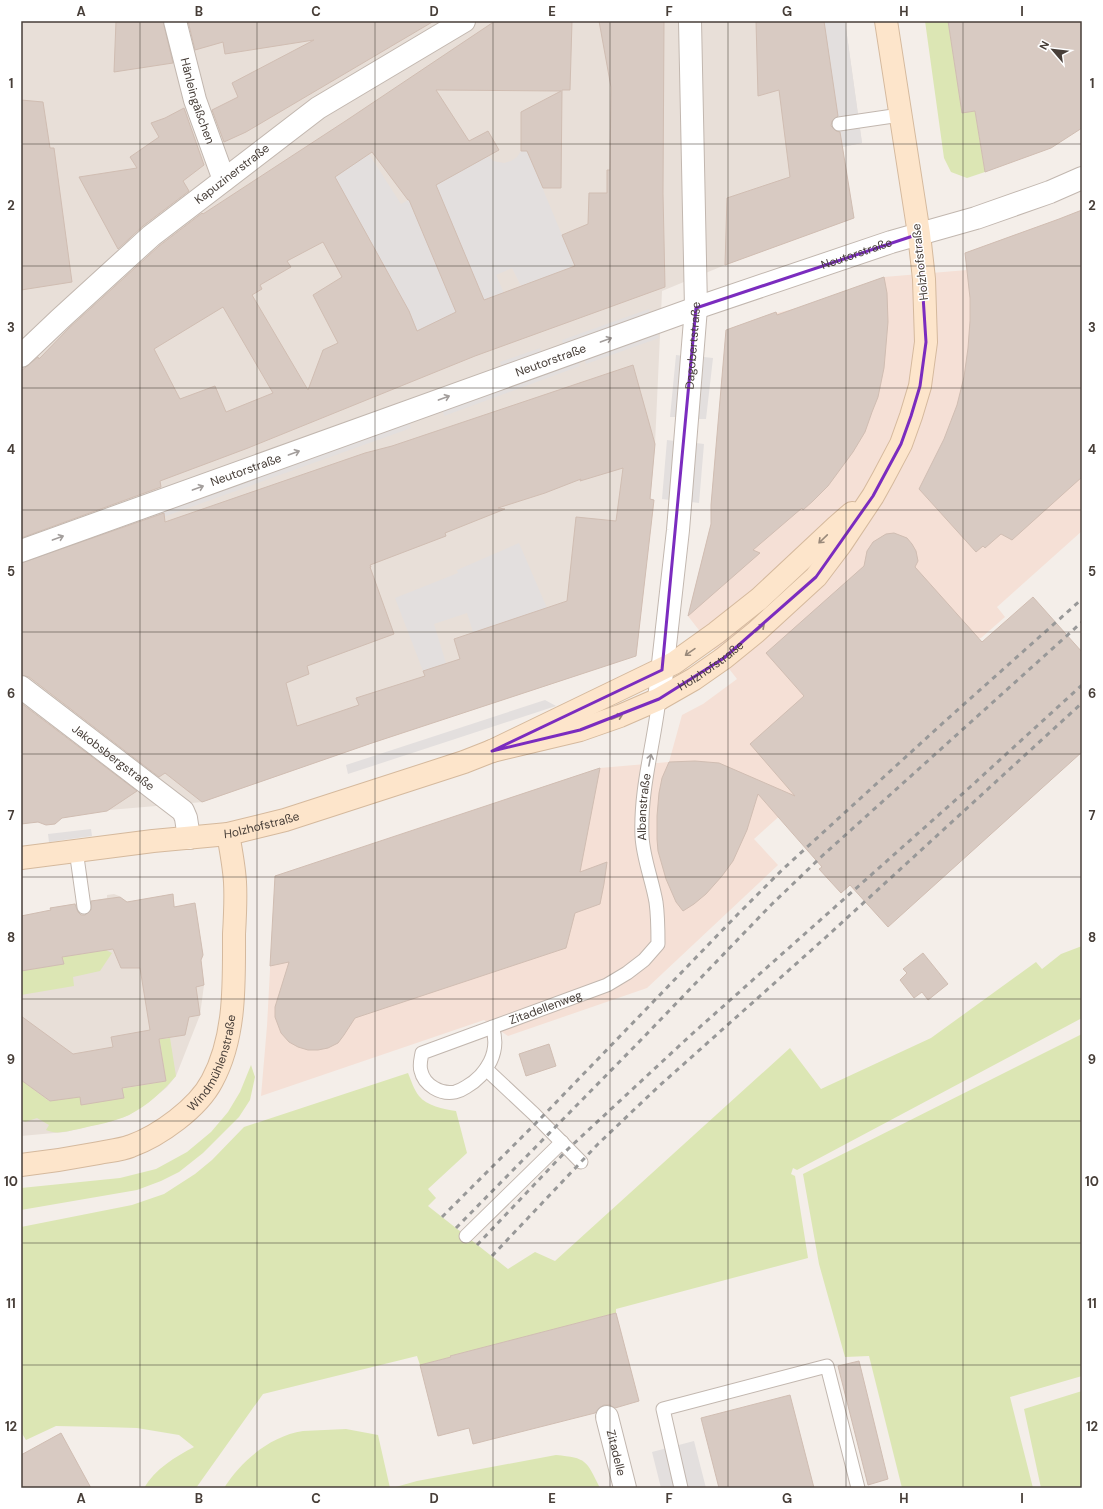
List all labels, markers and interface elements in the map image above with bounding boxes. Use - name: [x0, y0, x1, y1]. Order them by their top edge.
- text: A: [76, 3, 86, 20]
- text: B: [195, 3, 203, 20]
- text: C: [311, 3, 321, 20]
- text: D: [429, 3, 439, 20]
- text: E: [548, 3, 556, 20]
- text: F: [665, 3, 673, 20]
- text: G: [782, 3, 792, 20]
- text: H: [899, 3, 909, 20]
- text: I: [1020, 3, 1024, 20]
- north arrow: [1033, 30, 1073, 70]
- text: N: [1036, 38, 1052, 52]
- street label: Hänleingäßchen: [177, 56, 218, 146]
- text: 1: [9, 75, 13, 92]
- text: 1: [1090, 75, 1094, 92]
- street label: Kapuzinerstraße: [191, 140, 273, 208]
- text: 2: [7, 197, 15, 214]
- text: 2: [1088, 197, 1096, 214]
- street label: Holzhofstraße: [908, 223, 932, 301]
- street label: Neutorstraße: [819, 234, 895, 273]
- street label: Dagobertstraße: [681, 301, 704, 390]
- text: 3: [7, 319, 15, 336]
- text: 3: [1088, 319, 1096, 336]
- one-way arrow: [600, 335, 612, 343]
- street label: Neutorstraße: [513, 340, 588, 380]
- one-way arrow: [438, 393, 450, 401]
- text: 4: [7, 441, 15, 458]
- text: 4: [1088, 441, 1096, 458]
- one-way arrow: [287, 448, 299, 456]
- street label: Neutorstraße: [208, 450, 284, 490]
- one-way arrow: [191, 484, 204, 491]
- one-way arrow: [51, 533, 63, 541]
- one-way arrow: [818, 534, 828, 544]
- text: 5: [7, 563, 15, 580]
- text: 5: [1088, 563, 1096, 580]
- one-way arrow: [755, 624, 765, 633]
- street label: Holzhofstraße: [675, 637, 747, 695]
- one-way arrow: [684, 648, 695, 657]
- text: 6: [7, 685, 15, 702]
- text: 6: [1088, 685, 1096, 702]
- one-way arrow: [611, 712, 623, 720]
- street label: Jakobsbergstraße: [68, 721, 158, 794]
- one-way arrow: [646, 754, 654, 767]
- street label: Albanstraße: [634, 772, 655, 841]
- text: 7: [8, 807, 15, 824]
- text: 7: [1089, 807, 1096, 824]
- street label: Holzhofstraße: [223, 808, 302, 842]
- text: 8: [7, 929, 15, 946]
- text: 8: [1088, 929, 1096, 946]
- street label: Zitadellenweg: [507, 987, 585, 1028]
- street label: Windmühlenstraße: [184, 1013, 239, 1115]
- text: 9: [7, 1051, 15, 1068]
- text: 9: [1088, 1051, 1096, 1068]
- text: 10: [4, 1173, 18, 1190]
- text: 10: [1085, 1173, 1099, 1190]
- text: 11: [6, 1295, 16, 1312]
- text: 11: [1087, 1295, 1097, 1312]
- text: 12: [5, 1418, 17, 1435]
- text: 12: [1086, 1418, 1098, 1435]
- street label: Zitadelle: [603, 1428, 630, 1478]
- text: A: [76, 1490, 86, 1507]
- text: B: [195, 1490, 203, 1507]
- text: C: [311, 1490, 321, 1507]
- text: D: [429, 1490, 439, 1507]
- text: E: [548, 1490, 556, 1507]
- text: F: [665, 1490, 673, 1507]
- text: G: [782, 1490, 792, 1507]
- text: H: [899, 1490, 909, 1507]
- text: I: [1020, 1490, 1024, 1507]

